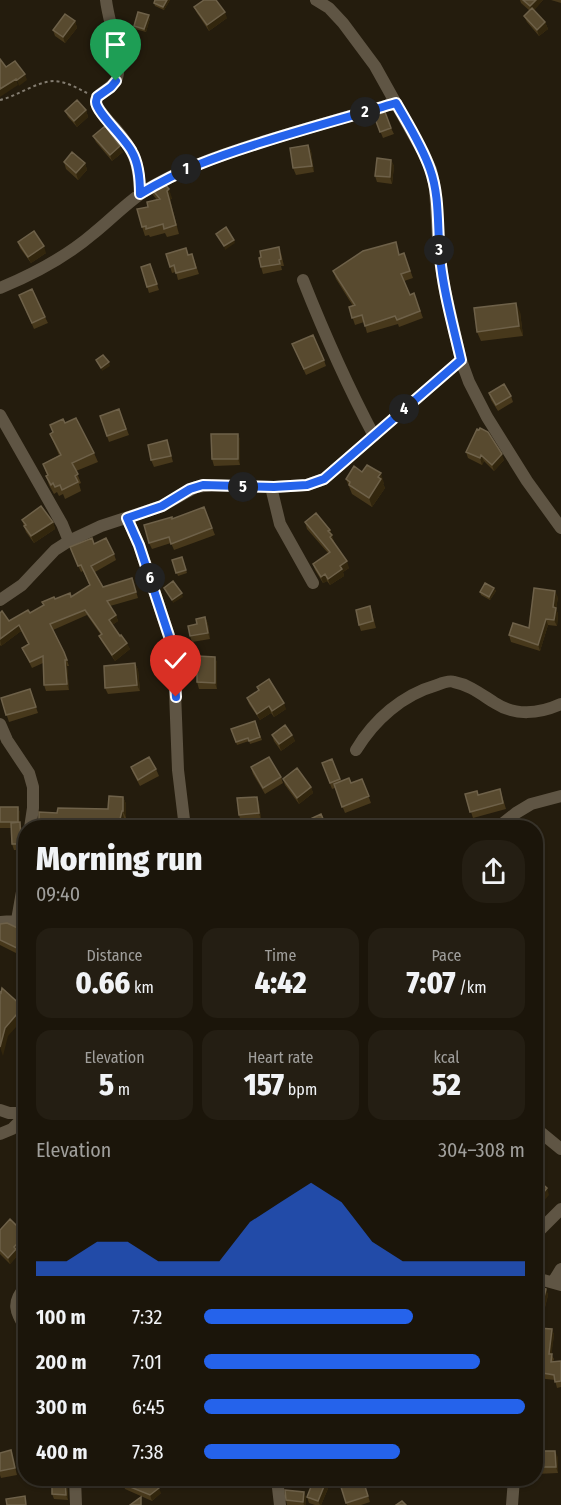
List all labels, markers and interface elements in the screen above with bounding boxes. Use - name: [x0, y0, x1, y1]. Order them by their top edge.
- pin: [90, 19, 141, 81]
- icon: arrive: [99, 28, 132, 61]
- pin: 2: [350, 97, 380, 127]
- text: 2: [361, 102, 369, 121]
- pin: 1: [171, 154, 201, 184]
- text: 1: [183, 159, 189, 178]
- pin: 3: [424, 235, 454, 265]
- text: 3: [435, 240, 443, 259]
- pin: 4: [389, 394, 419, 424]
- text: 4: [400, 399, 408, 418]
- pin: 5: [228, 472, 258, 502]
- text: 5: [239, 477, 247, 496]
- pin: 6: [135, 563, 165, 593]
- text: 6: [146, 568, 154, 587]
- pin: [150, 635, 201, 697]
- icon: check: [159, 644, 192, 677]
- text: Morning run: [36, 839, 203, 879]
- button: share: [462, 840, 525, 903]
- text: 09:40: [36, 882, 80, 906]
- text: Distance: [86, 946, 143, 965]
- text: Time: [265, 946, 296, 965]
- text: Pace: [432, 946, 461, 965]
- text: 0.66: [75, 965, 130, 1001]
- text: 4:42: [254, 965, 307, 1001]
- text: 7:07: [406, 965, 456, 1001]
- text: km: [130, 978, 154, 997]
- text: /km: [456, 978, 487, 997]
- text: Elevation: [84, 1048, 145, 1067]
- text: Heart rate: [248, 1048, 313, 1067]
- text: kcal: [434, 1048, 459, 1067]
- text: 5: [99, 1067, 114, 1103]
- text: 157: [244, 1067, 284, 1103]
- text: 52: [432, 1067, 461, 1103]
- text: m: [114, 1080, 130, 1099]
- text: bpm: [284, 1080, 317, 1099]
- text: Elevation: [36, 1138, 111, 1162]
- text: 304–308 m: [438, 1138, 525, 1162]
- text: 100 m: [36, 1305, 86, 1329]
- text: 7:32: [132, 1305, 162, 1329]
- text: 200 m: [36, 1350, 87, 1374]
- text: 7:01: [132, 1350, 162, 1374]
- text: 300 m: [36, 1395, 87, 1419]
- text: 6:45: [132, 1395, 165, 1419]
- text: 400 m: [36, 1440, 88, 1464]
- text: 7:38: [132, 1440, 164, 1464]

